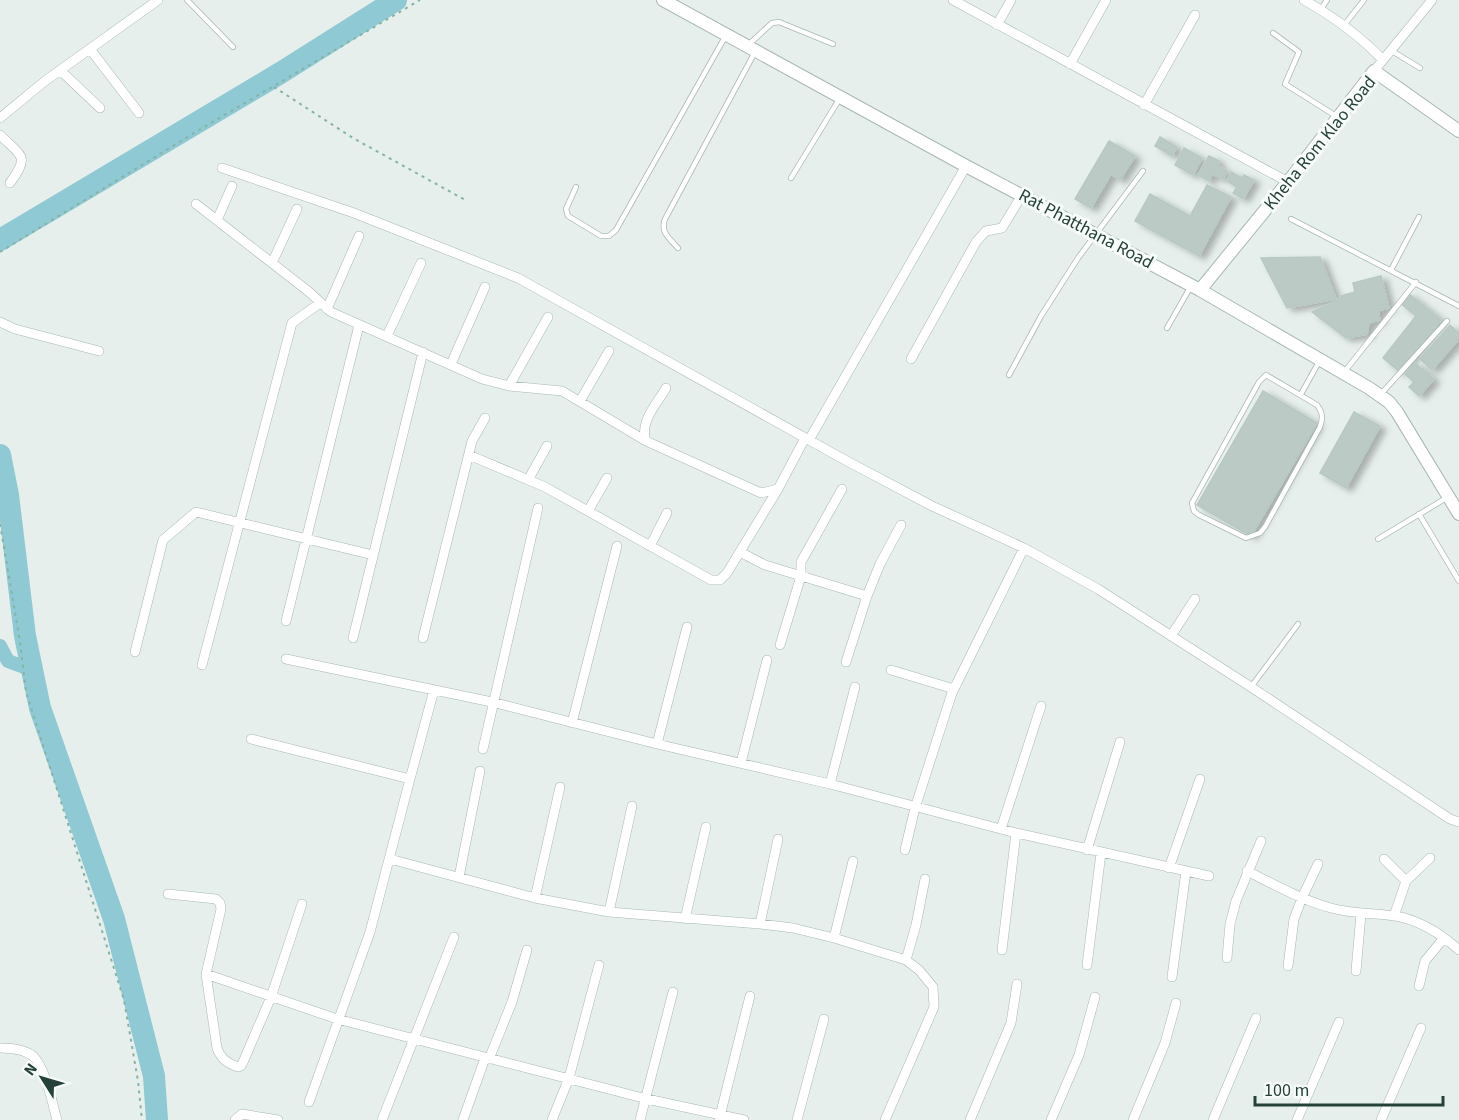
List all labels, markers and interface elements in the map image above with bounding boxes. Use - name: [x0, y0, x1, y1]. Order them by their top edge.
- street label: Kheha Rom Klao Road: [1258, 71, 1382, 215]
- street label: Rat Phatthana Road: [1014, 183, 1158, 275]
- north arrow: [12, 1048, 72, 1108]
- text: N: [19, 1059, 43, 1080]
- scale bar: [1255, 1069, 1442, 1107]
- text: 100 m: [1264, 1078, 1309, 1103]

